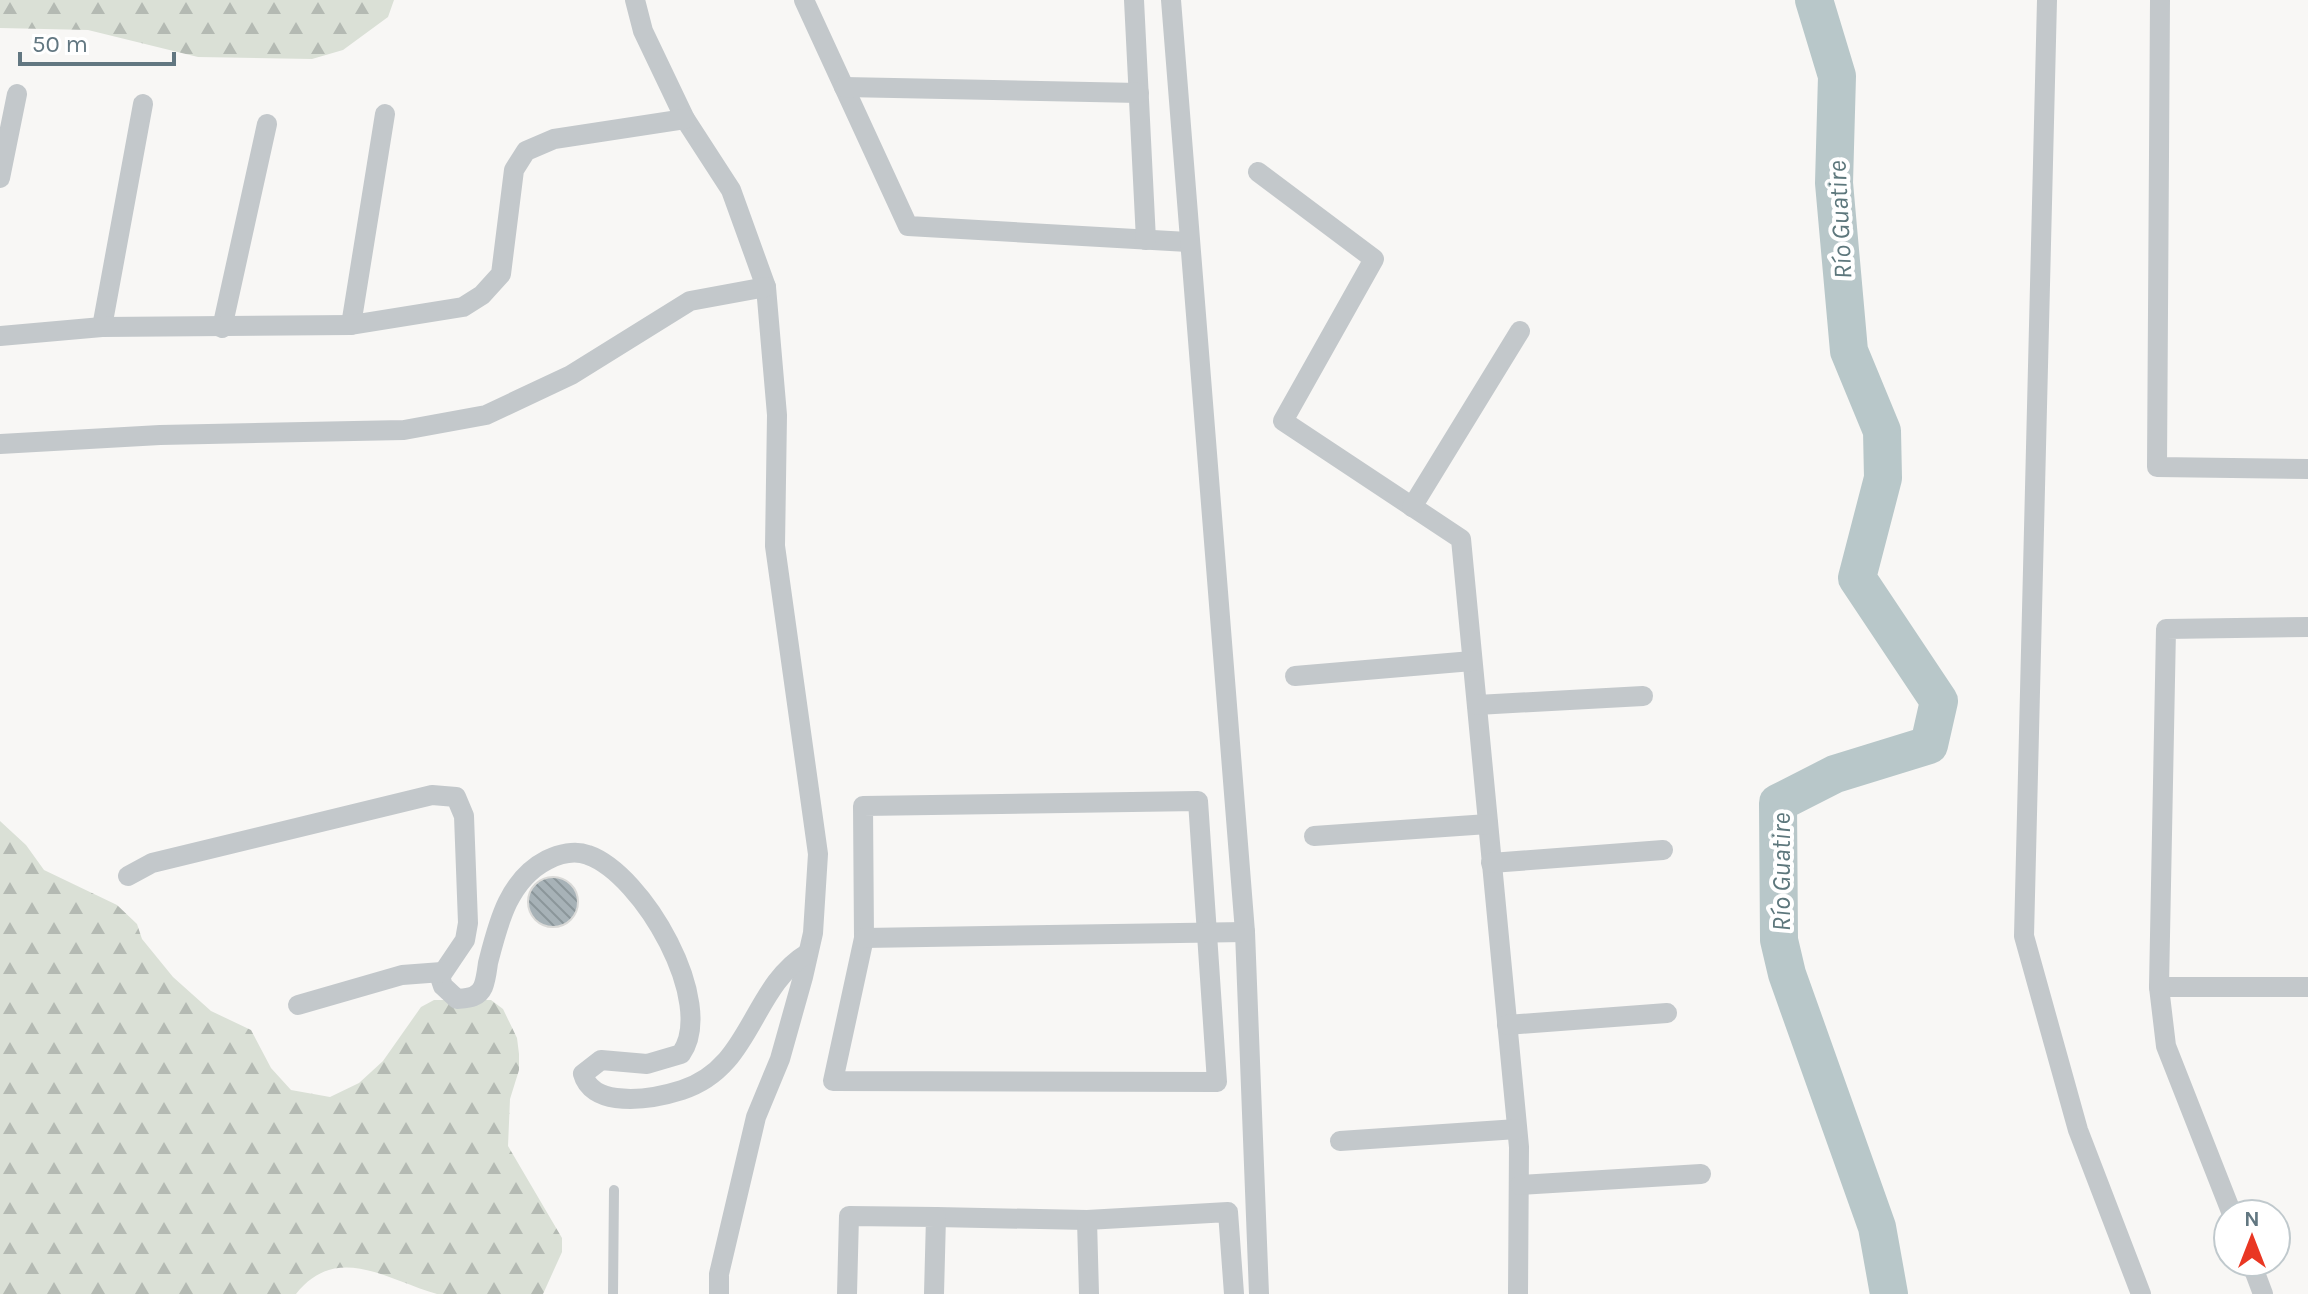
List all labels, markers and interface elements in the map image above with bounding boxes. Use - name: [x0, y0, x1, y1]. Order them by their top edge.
- scale bar: [20, 16, 174, 66]
- text: 50 m: [32, 30, 88, 58]
- water label: Río Guatire: [1821, 160, 1859, 280]
- water label: Río Guatire: [1766, 813, 1797, 931]
- north arrow: [2212, 1198, 2292, 1278]
- text: N: [2244, 1206, 2260, 1232]

